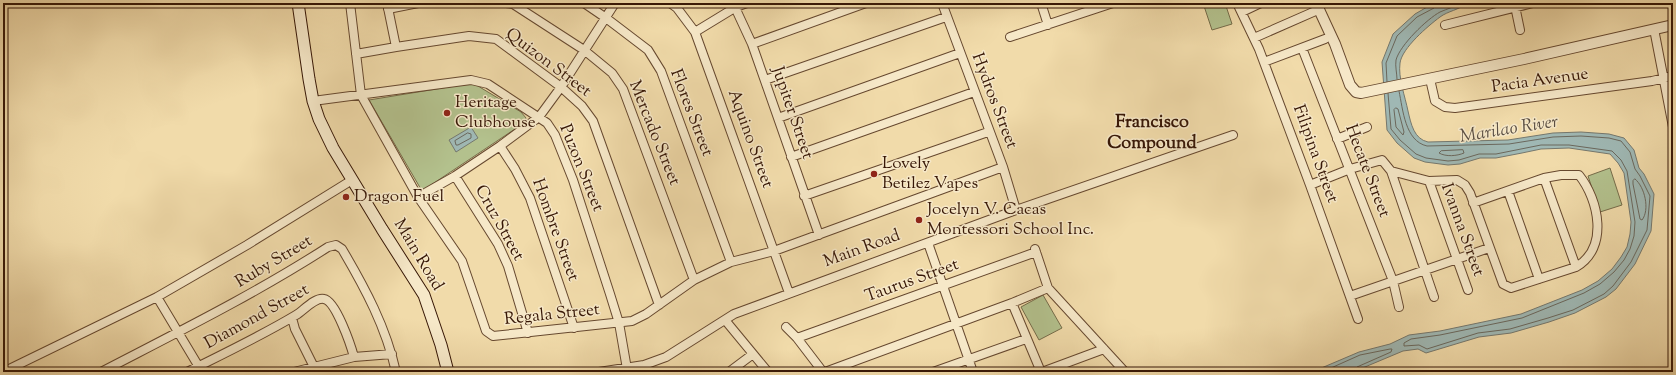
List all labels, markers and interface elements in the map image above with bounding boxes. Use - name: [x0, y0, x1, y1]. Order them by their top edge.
- street label: Quizon Street: [500, 23, 596, 103]
- street label: Hydros Street: [965, 50, 1023, 153]
- street label: Pacia Avenue: [1490, 62, 1590, 100]
- street label: Jupiter Street: [765, 63, 819, 163]
- street label: Flores Street: [663, 66, 719, 160]
- street label: Mercado Street: [622, 77, 686, 189]
- street label: Aquino Street: [721, 86, 779, 192]
- place label: Heritage Clubhouse: [455, 91, 536, 135]
- street label: Filipina Street: [1286, 101, 1344, 207]
- marker: Heritage Clubhouse: [442, 108, 452, 118]
- water label: Marilao River: [1458, 109, 1561, 151]
- district label: Francisco Compound: [1107, 110, 1198, 157]
- street label: Puzon Street: [553, 121, 610, 216]
- street label: Hecate Street: [1338, 121, 1396, 221]
- place label: Lovely Betilez Vapes: [882, 152, 978, 196]
- marker: Lovely Betilez Vapes: [869, 169, 879, 179]
- street label: Hombre Street: [525, 175, 585, 285]
- street label: Ivanna Street: [1434, 180, 1490, 280]
- street label: Cruz Street: [468, 181, 530, 266]
- place label: Dragon Fuel: [354, 185, 444, 209]
- marker: Dragon Fuel: [341, 192, 351, 202]
- place label: Jocelyn V. Cacas Montessori School Inc.: [926, 198, 1094, 242]
- street label: Main Road: [387, 214, 449, 296]
- marker: Jocelyn V. Cacas Montessori School Inc.: [914, 215, 924, 225]
- street label: Main Road: [820, 224, 904, 274]
- street label: Ruby Street: [231, 229, 317, 294]
- street label: Taurus Street: [862, 253, 962, 309]
- street label: Diamond Street: [200, 278, 314, 356]
- street label: Regala Street: [503, 298, 601, 332]

